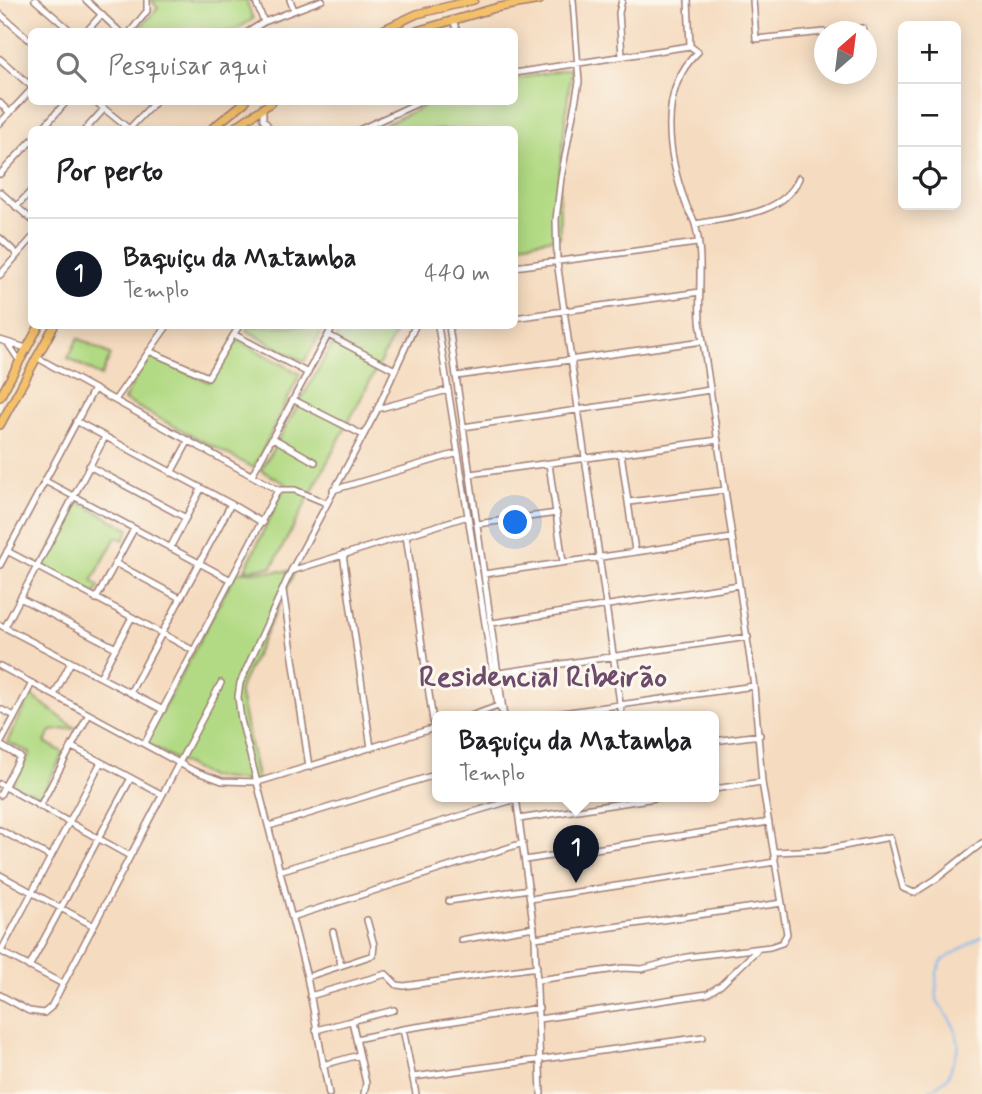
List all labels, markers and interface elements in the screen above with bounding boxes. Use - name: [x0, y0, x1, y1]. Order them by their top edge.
- north arrow: [814, 21, 877, 84]
- map controls: [898, 21, 961, 210]
- button: +: [898, 21, 961, 84]
- search box: [28, 28, 518, 105]
- icon: search: [52, 48, 90, 86]
- text: Pesquisar aqui: [108, 50, 267, 84]
- button: −: [898, 84, 961, 147]
- button: locate: [898, 147, 961, 210]
- text: Por perto: [56, 152, 163, 191]
- text: Baquiçu da Matamba: [123, 242, 356, 276]
- text: 1: [74, 259, 84, 289]
- text: 440 m: [424, 259, 490, 289]
- text: Templo: [123, 276, 189, 306]
- your location: [498, 505, 532, 539]
- district label: Residencial Ribeirão: [419, 658, 667, 697]
- popup: [432, 711, 719, 802]
- text: Baquiçu da Matamba: [459, 725, 692, 759]
- text: Templo: [459, 759, 525, 789]
- pin: 1: [553, 825, 599, 883]

